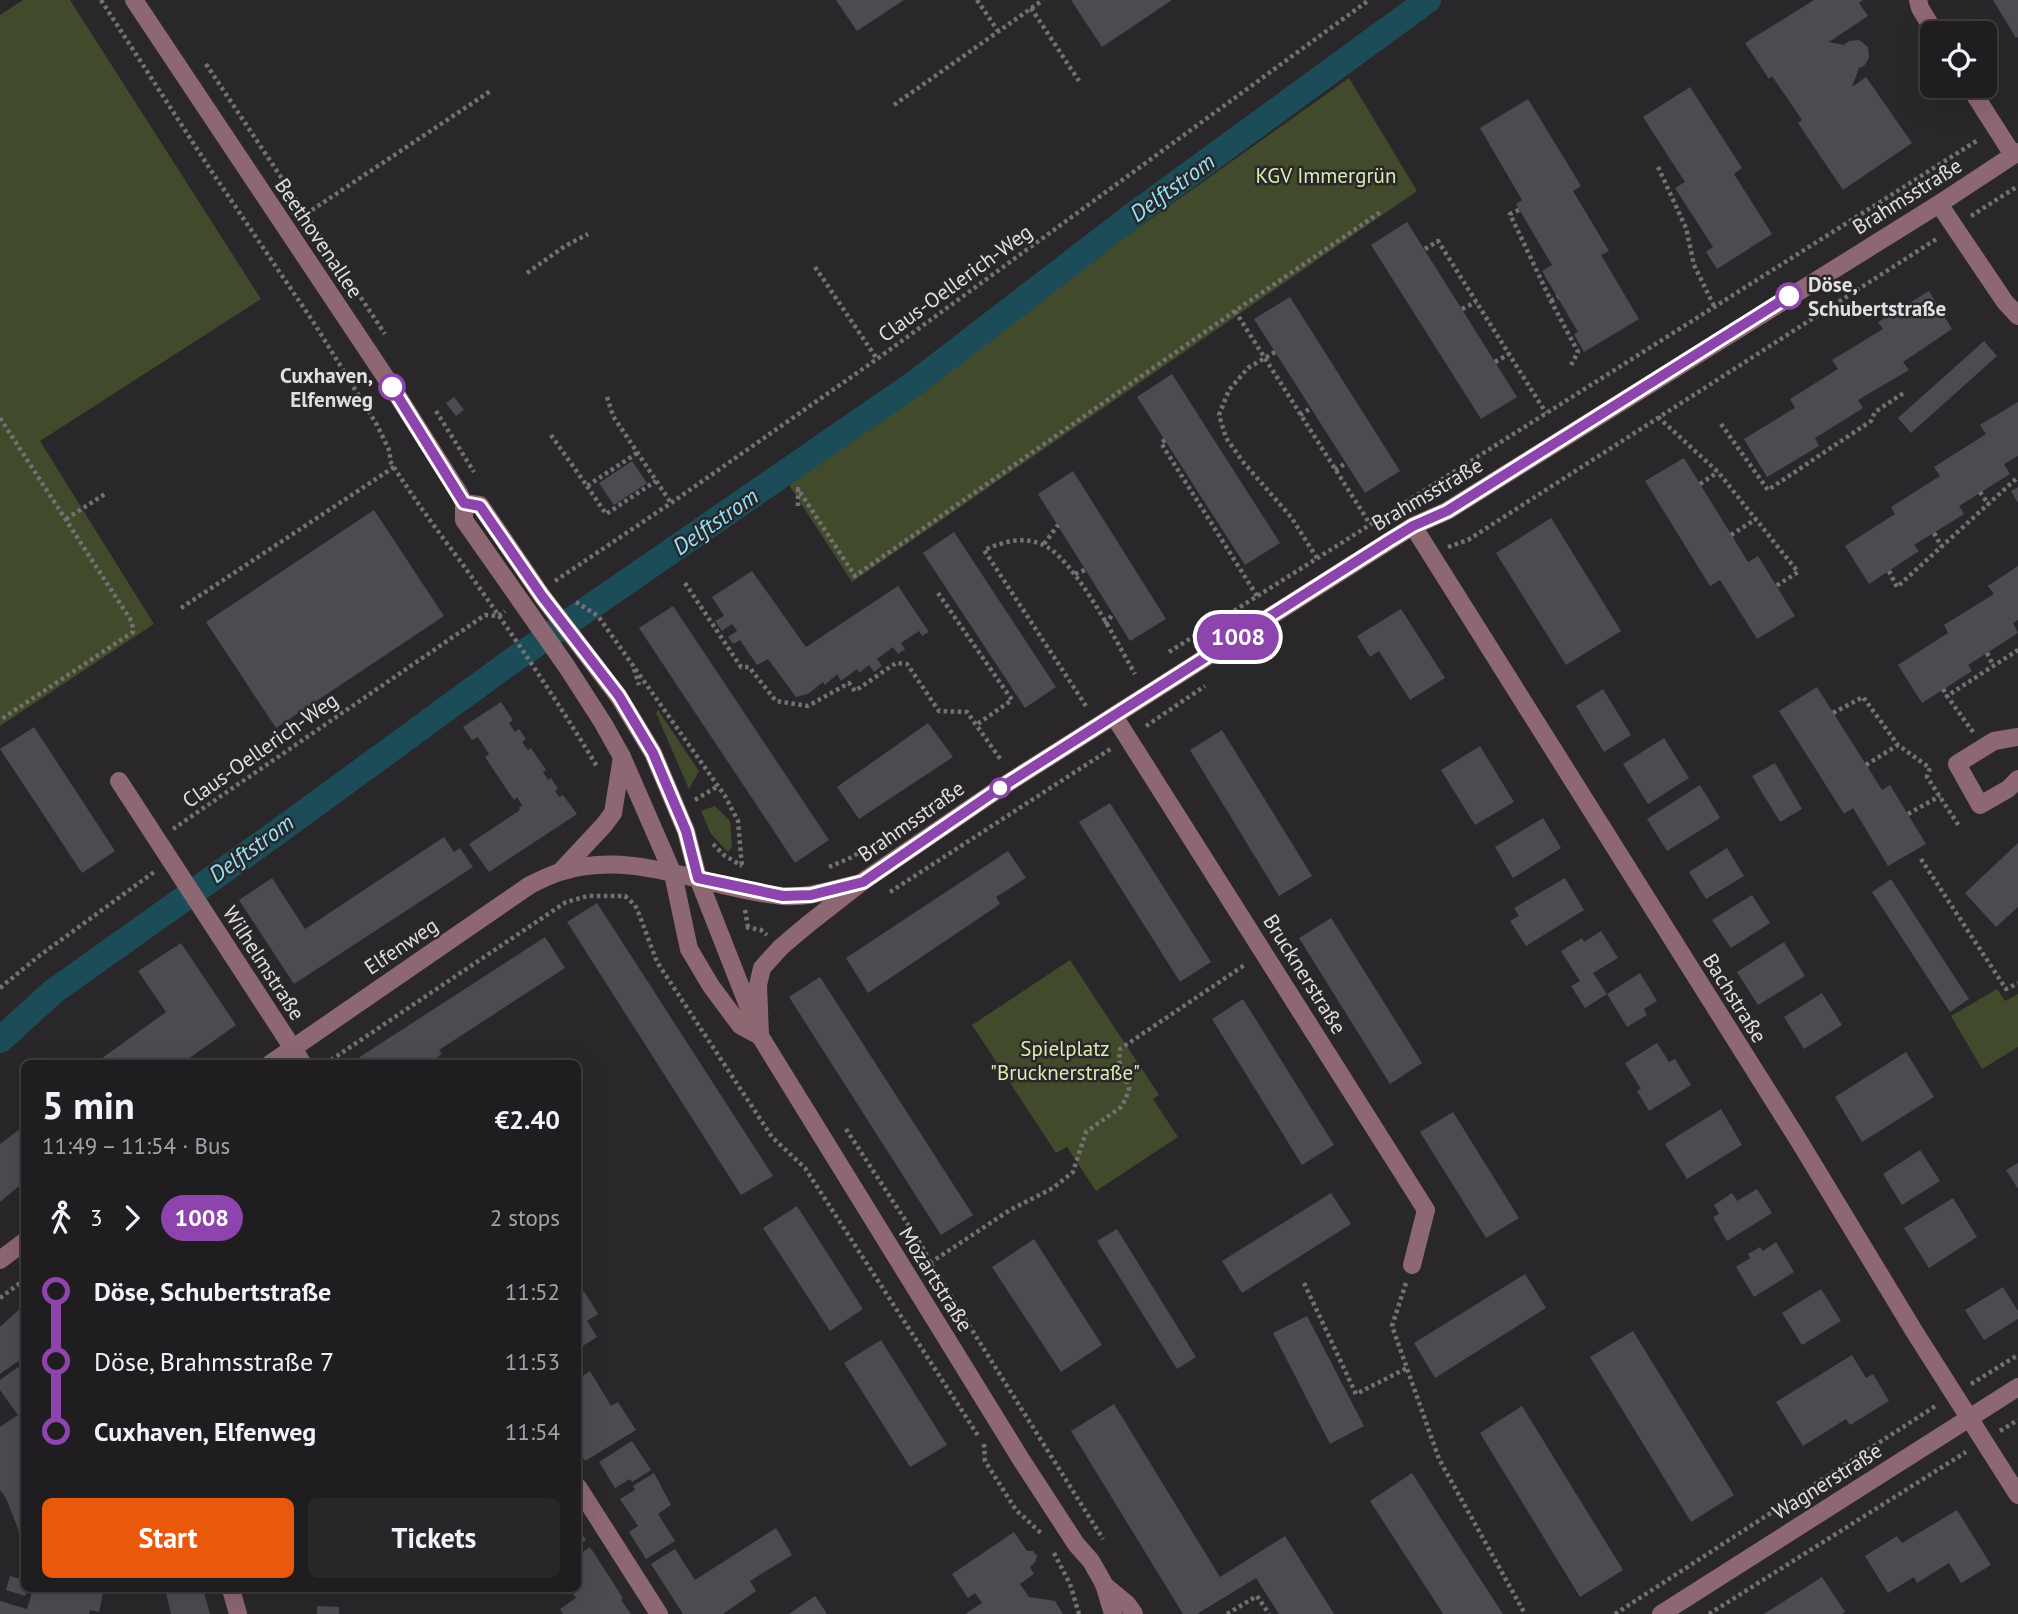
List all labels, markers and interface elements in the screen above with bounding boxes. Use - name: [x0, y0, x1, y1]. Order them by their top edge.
- map controls: [1920, 21, 1997, 98]
- button: locate: [1920, 21, 1997, 98]
- water label: Delftstrom: [1124, 146, 1220, 228]
- street label: Brahmsstraße: [1847, 152, 1967, 240]
- park label: KGV Immergrün: [1256, 162, 1396, 189]
- street label: Beethovenallee: [269, 173, 369, 303]
- street label: Claus-Oellerich-Weg: [873, 218, 1037, 348]
- place label: Döse, Schubertstraße: [1808, 271, 1946, 322]
- marker: Döse, Schubertstraße: [1776, 283, 1802, 309]
- place label: Cuxhaven, Elfenweg: [280, 362, 373, 413]
- marker: Cuxhaven, Elfenweg: [379, 374, 405, 400]
- street label: Brahmsstraße: [1367, 451, 1487, 537]
- water label: Delftstrom: [667, 481, 763, 561]
- line badge: 1008: [1189, 614, 1287, 660]
- text: 1008: [1211, 621, 1265, 652]
- street label: Claus-Oellerich-Weg: [177, 686, 343, 814]
- street label: Brahmsstraße: [853, 774, 969, 868]
- unlabelled marker: [990, 778, 1010, 798]
- water label: Delftstrom: [203, 807, 299, 889]
- street label: Wilhelmstraße: [217, 901, 311, 1025]
- street label: Brucknerstraße: [1257, 909, 1353, 1039]
- street label: Elfenweg: [359, 912, 443, 980]
- street label: Bachstraße: [1697, 948, 1773, 1048]
- park label: Spielplatz "Brucknerstraße": [990, 1035, 1140, 1086]
- text: 5 min: [42, 1080, 135, 1129]
- text: €2.40: [495, 1103, 560, 1136]
- text: 11:49 – 11:54 · Bus: [42, 1131, 230, 1160]
- icon: walk: [42, 1199, 80, 1237]
- icon: forward: [113, 1199, 151, 1237]
- text: 1008: [175, 1202, 229, 1233]
- text: 3: [90, 1203, 103, 1232]
- text: 2 stops: [490, 1203, 560, 1232]
- street label: Mozartstraße: [893, 1221, 979, 1337]
- text: Döse, Schubertstraße: [94, 1275, 331, 1308]
- text: 11:52: [505, 1277, 560, 1306]
- text: Döse, Brahmsstraße 7: [94, 1345, 334, 1378]
- text: 11:53: [505, 1347, 560, 1376]
- text: Cuxhaven, Elfenweg: [94, 1415, 316, 1448]
- text: 11:54: [505, 1417, 560, 1446]
- street label: Wagnerstraße: [1767, 1437, 1887, 1525]
- button: Start: [42, 1498, 294, 1578]
- button: Tickets: [308, 1498, 560, 1578]

